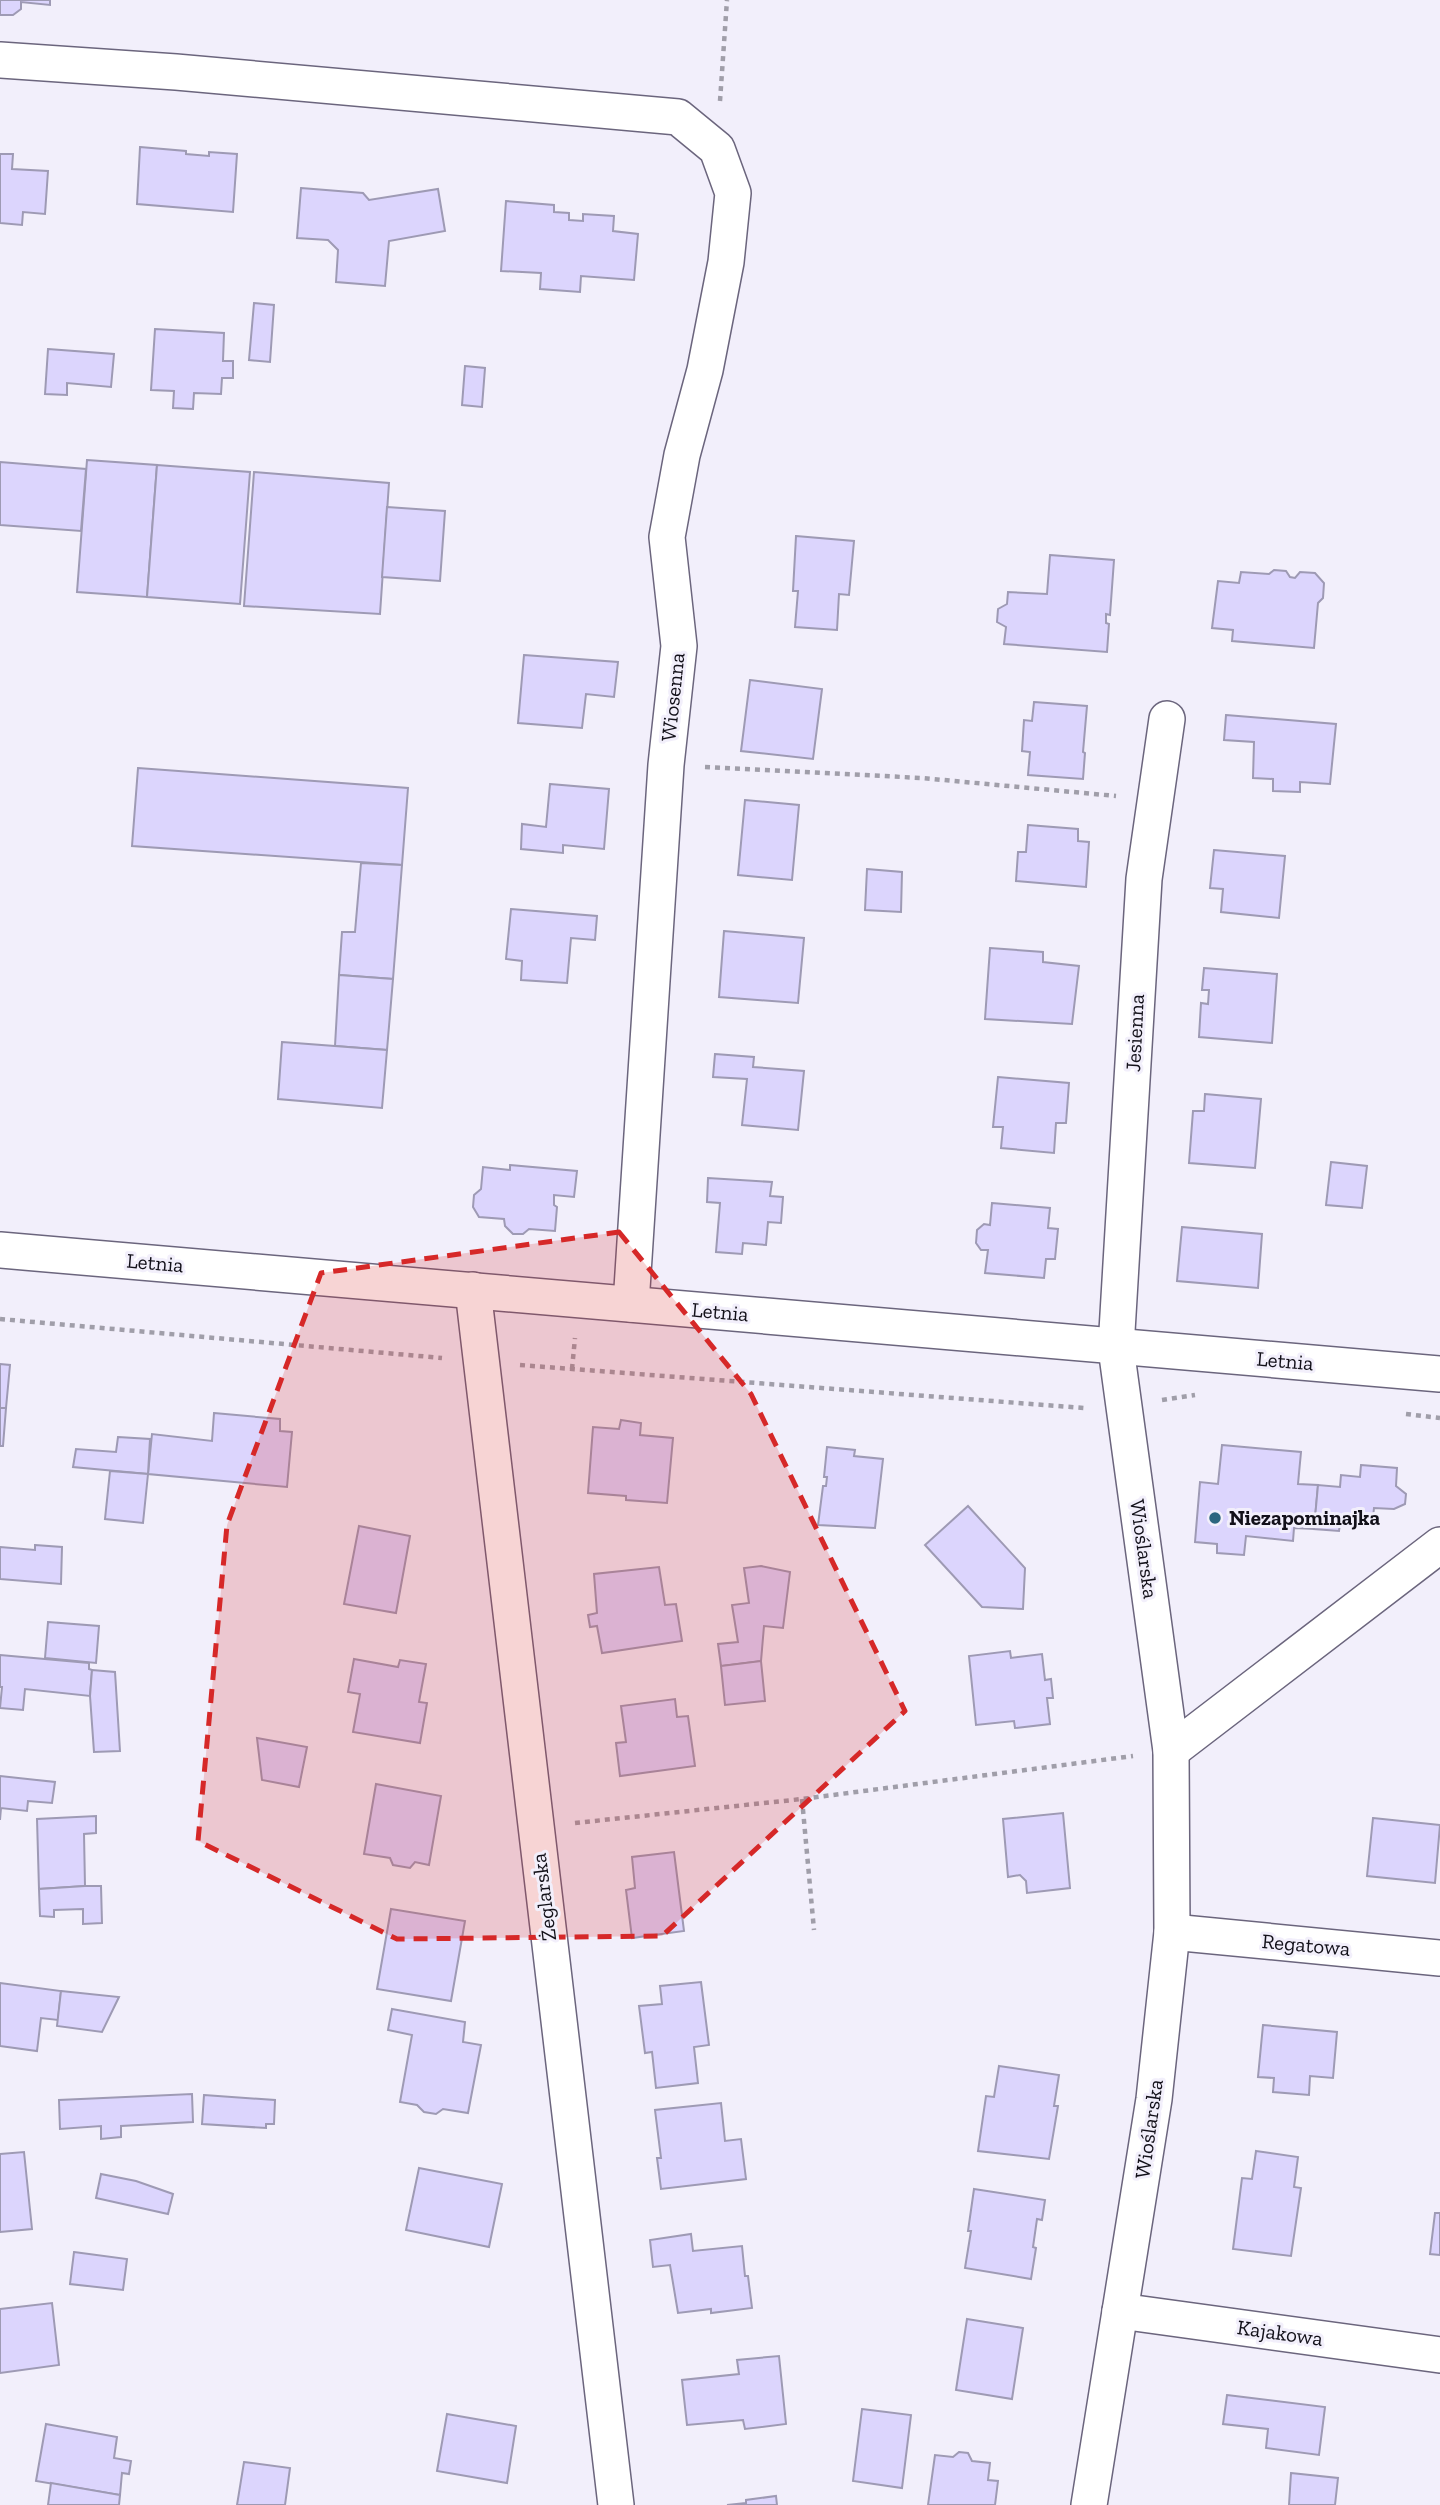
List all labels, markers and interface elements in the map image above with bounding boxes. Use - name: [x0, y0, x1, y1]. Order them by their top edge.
- street label: Wiosenna: [655, 651, 690, 743]
- street label: Jesienna: [1120, 993, 1149, 1073]
- street label: Letnia: [125, 1248, 185, 1277]
- street label: Letnia: [690, 1297, 750, 1326]
- street label: Letnia: [1255, 1346, 1315, 1375]
- street label: Wioślarska: [1125, 1498, 1164, 1600]
- place label: Niezapominajka: [1229, 1505, 1380, 1530]
- marker: Niezapominajka: [1207, 1510, 1223, 1526]
- street label: Żeglarska: [526, 1852, 561, 1942]
- street label: Regatowa: [1261, 1928, 1351, 1961]
- street label: Wioślarska: [1129, 2078, 1168, 2180]
- street label: Kajakowa: [1235, 2314, 1325, 2352]

